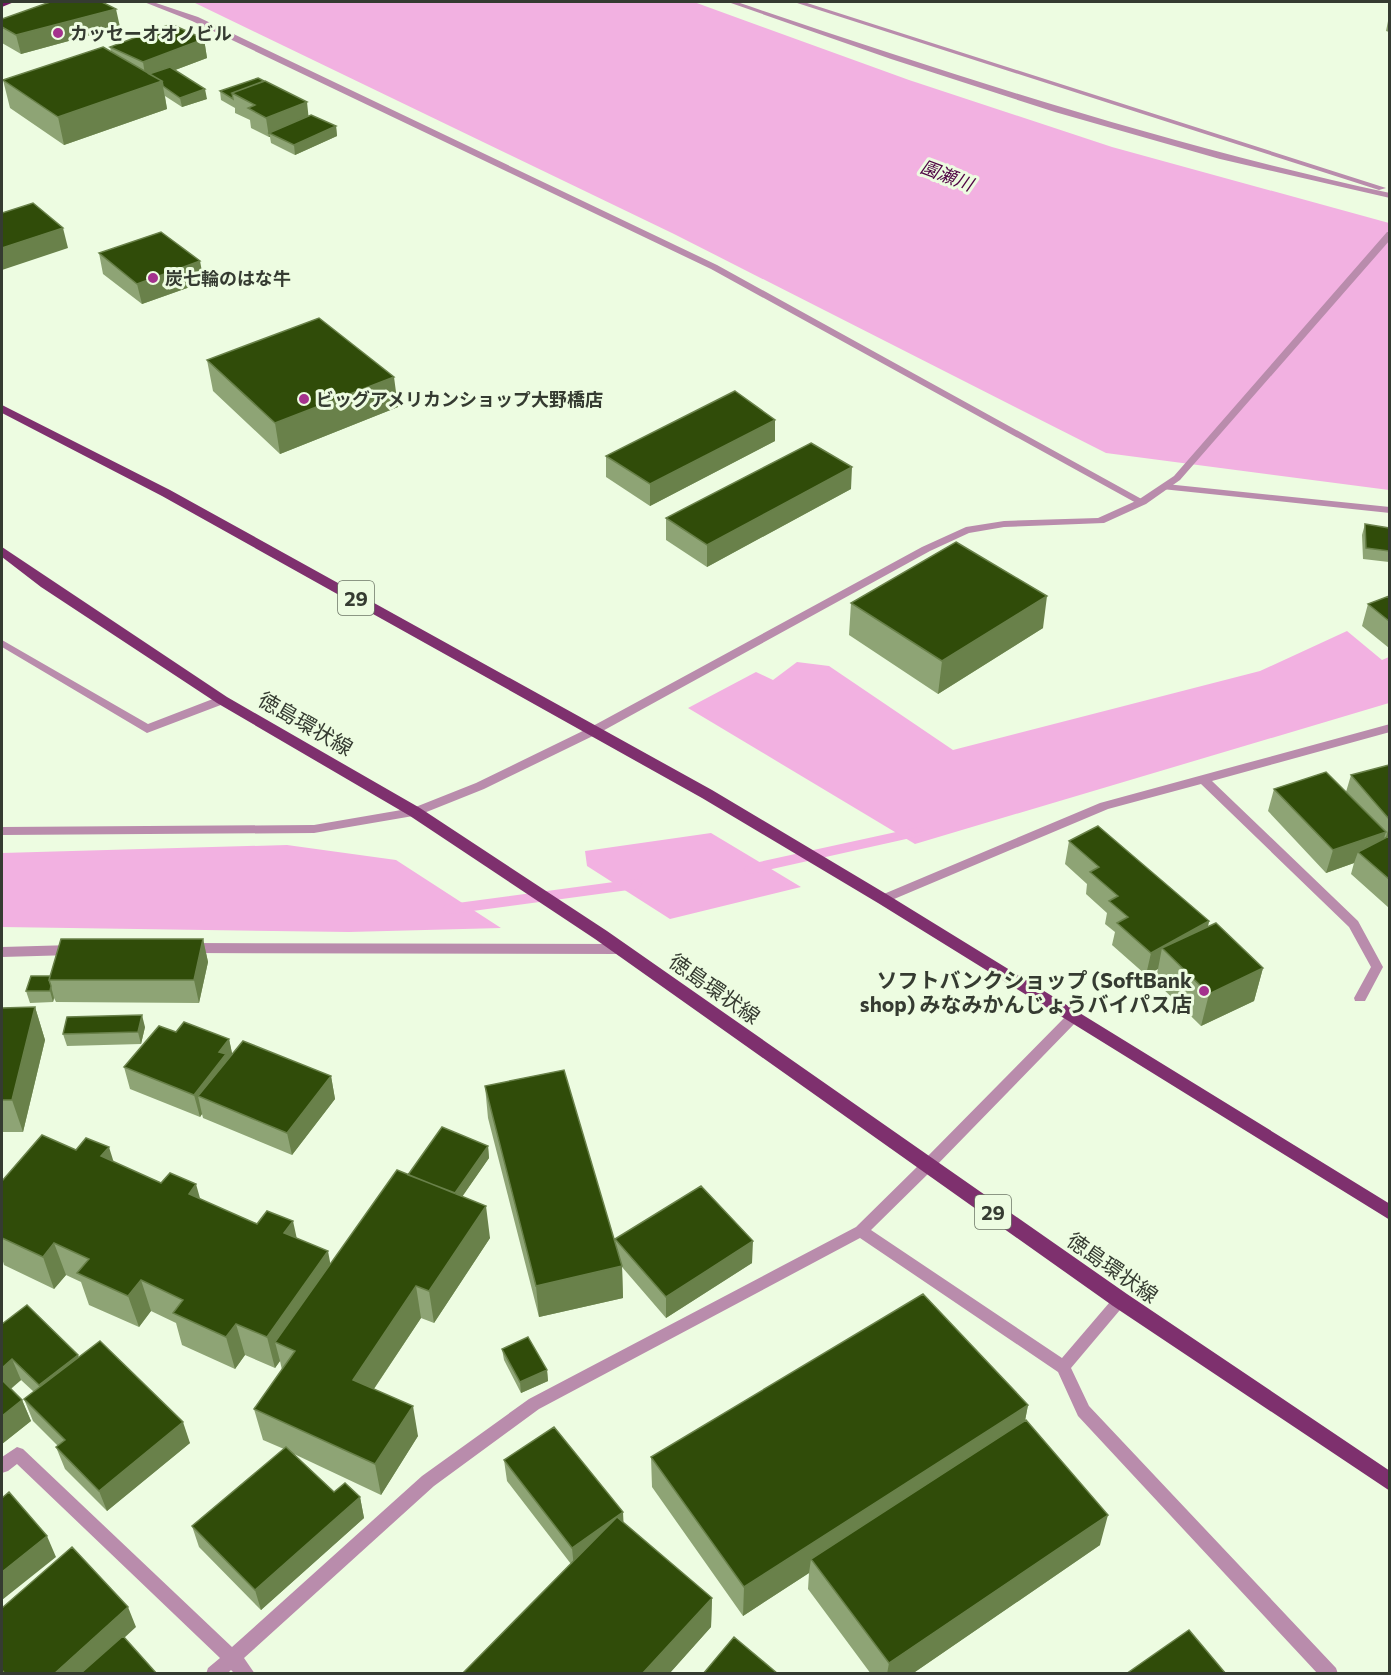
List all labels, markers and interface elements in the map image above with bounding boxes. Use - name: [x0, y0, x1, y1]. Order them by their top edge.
- place label: カッセーオオノビル: [70, 22, 232, 44]
- marker: カッセーオオノビル: [51, 26, 65, 40]
- water label: 園瀬川: [918, 155, 978, 196]
- place label: 炭七輪のはな牛: [165, 267, 291, 289]
- marker: 炭七輪のはな牛: [146, 271, 160, 285]
- place label: ビッグアメリカンショップ大野橋店: [316, 388, 603, 410]
- marker: ビッグアメリカンショップ大野橋店: [297, 392, 311, 406]
- road number: 29: [338, 581, 374, 615]
- street label: 徳島環状線: [254, 686, 358, 760]
- street label: 徳島環状線: [665, 948, 765, 1028]
- place label: ソフトバンクショップ (SoftBank shop) みなみかんじょうバイパス店: [860, 967, 1192, 1016]
- marker: ソフトバンクショップ (SoftBank shop) みなみかんじょうバイパス店: [1197, 984, 1211, 998]
- road number: 29: [975, 1195, 1011, 1229]
- street label: 徳島環状線: [1063, 1227, 1163, 1307]

